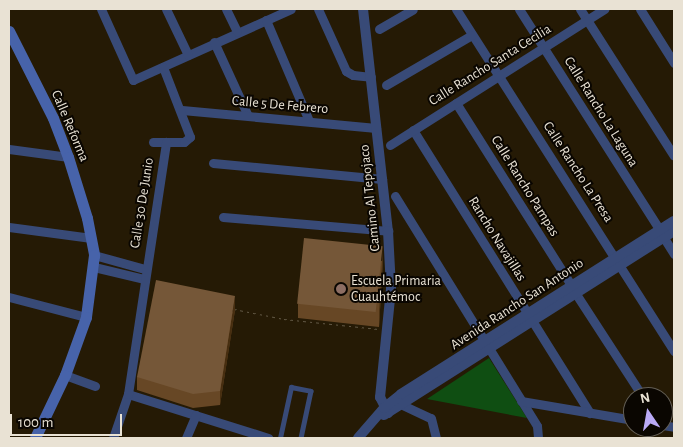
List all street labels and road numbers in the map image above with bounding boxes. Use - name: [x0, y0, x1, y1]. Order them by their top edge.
- street label: Calle Rancho Santa Cecilia: [426, 21, 554, 109]
- street label: Calle Rancho La Laguna: [560, 54, 642, 170]
- street label: Calle Reforma: [47, 88, 93, 164]
- street label: Calle 5 De Febrero: [231, 92, 329, 118]
- street label: Calle Rancho La Presa: [539, 119, 617, 225]
- street label: Calle Rancho Pampas: [487, 133, 563, 239]
- street label: Camino Al Tepojaco: [356, 144, 384, 252]
- street label: Calle 30 De Junio: [127, 157, 157, 249]
- street label: Rancho Navajillas: [464, 194, 530, 284]
- street label: Avenida Rancho San Antonio: [447, 255, 587, 353]

